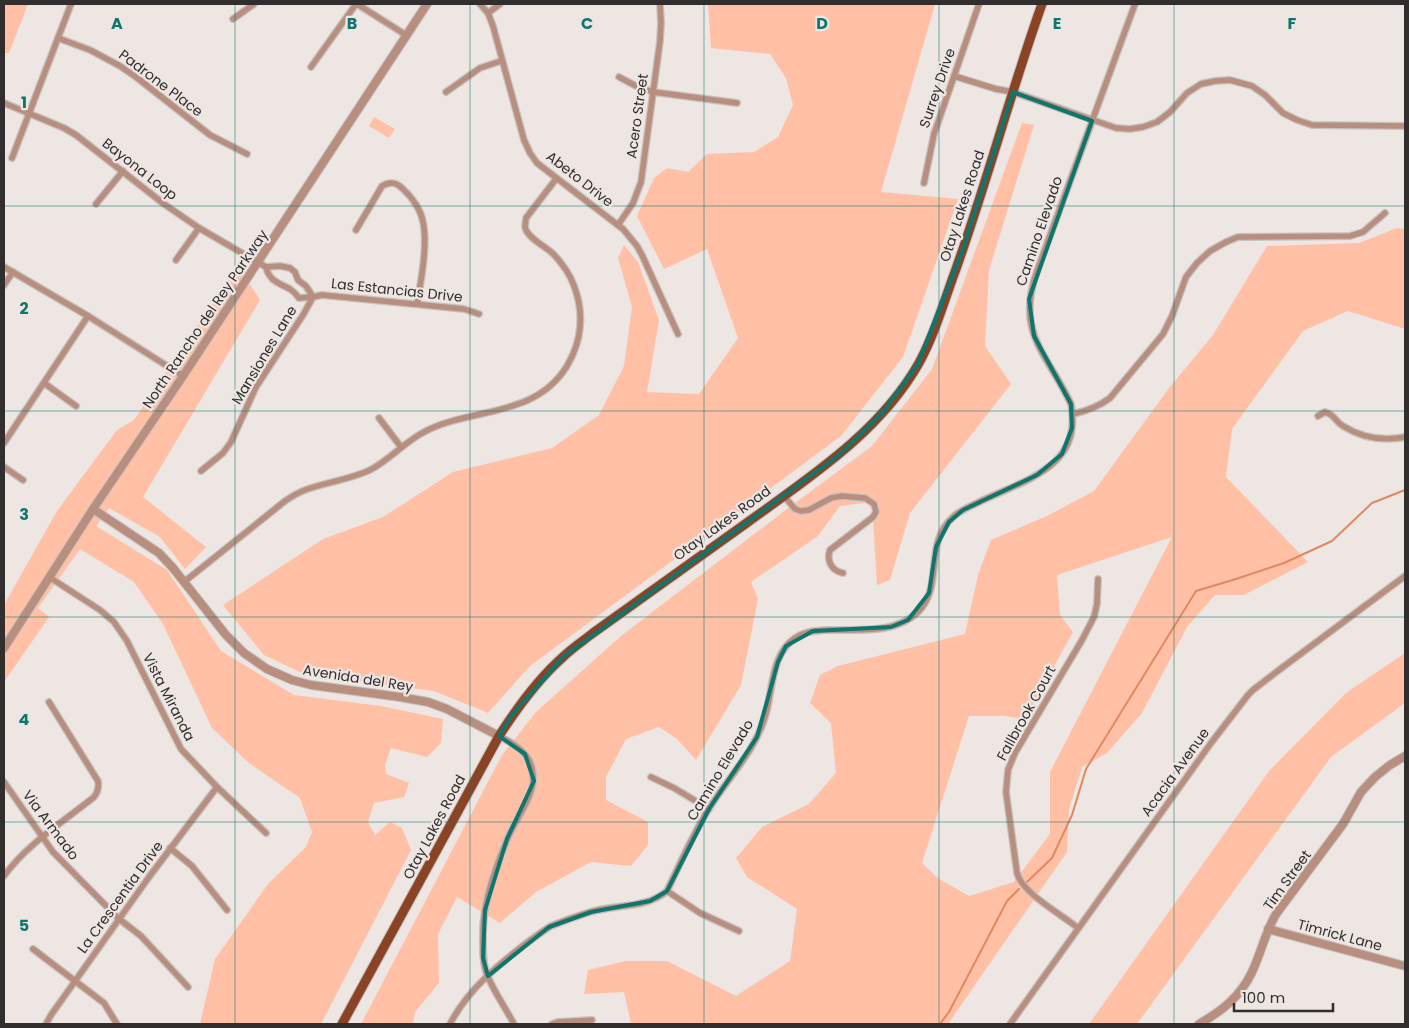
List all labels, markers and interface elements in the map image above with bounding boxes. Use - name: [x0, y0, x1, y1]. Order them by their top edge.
- text: A: [111, 12, 123, 35]
- text: B: [347, 12, 357, 35]
- text: C: [581, 12, 593, 35]
- text: D: [816, 12, 828, 35]
- text: E: [1053, 12, 1061, 35]
- text: F: [1288, 12, 1297, 35]
- street label: Padrone Place: [115, 45, 208, 122]
- street label: Surrey Drive: [914, 45, 960, 131]
- street label: Acero Street: [621, 72, 653, 160]
- text: 1: [21, 91, 27, 114]
- street label: Bayona Loop: [98, 133, 182, 205]
- street label: Abeto Drive: [542, 146, 618, 212]
- street label: Otay Lakes Road: [935, 148, 989, 264]
- street label: Camino Elevado: [1011, 173, 1067, 289]
- street label: North Rancho del Rey Parkway: [137, 225, 273, 412]
- street label: Las Estancias Drive: [330, 273, 464, 307]
- text: 2: [19, 297, 29, 320]
- street label: Mansiones Lane: [227, 302, 302, 408]
- street label: Otay Lakes Road: [669, 481, 775, 565]
- text: 3: [19, 503, 29, 526]
- street label: Vista Miranda: [138, 649, 200, 745]
- street label: Avenida del Rey: [301, 659, 415, 697]
- street label: Fallbrook Court: [992, 662, 1060, 764]
- text: 4: [19, 708, 30, 731]
- street label: Camino Elevado: [682, 716, 758, 824]
- street label: Acacia Avenue: [1136, 723, 1214, 820]
- street label: Otay Lakes Road: [398, 771, 470, 883]
- street label: Via Armado: [18, 786, 84, 864]
- street label: La Crescentia Drive: [72, 837, 168, 957]
- street label: Tim Street: [1258, 846, 1316, 914]
- text: 5: [19, 914, 29, 937]
- street label: Timrick Lane: [1296, 914, 1385, 956]
- scale bar: [1234, 980, 1333, 1012]
- text: 100 m: [1242, 987, 1285, 1008]

